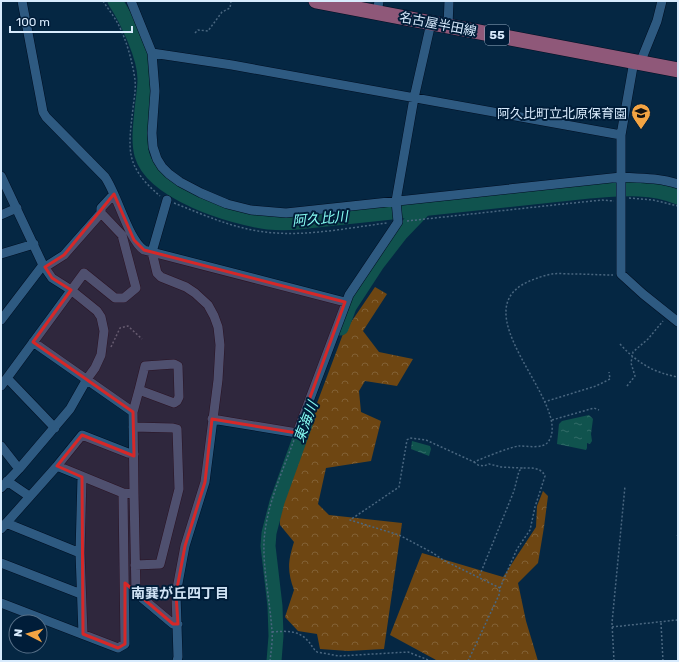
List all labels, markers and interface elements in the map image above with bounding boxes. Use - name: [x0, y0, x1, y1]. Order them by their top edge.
- scale bar: [10, 8, 132, 34]
- street label: 名古屋半田線: [398, 9, 478, 39]
- text: 100 m: [16, 15, 50, 29]
- road number: 55: [485, 25, 509, 45]
- school or university icon: 阿久比町立北原保育園: [630, 102, 652, 130]
- place label: 阿久比町立北原保育園: [497, 106, 627, 121]
- water label: 阿久比川: [291, 208, 351, 230]
- water label: 東海川: [291, 397, 322, 445]
- district label: 南巽が丘四丁目: [131, 585, 229, 602]
- north arrow: [8, 614, 48, 654]
- text: N: [12, 628, 25, 638]

